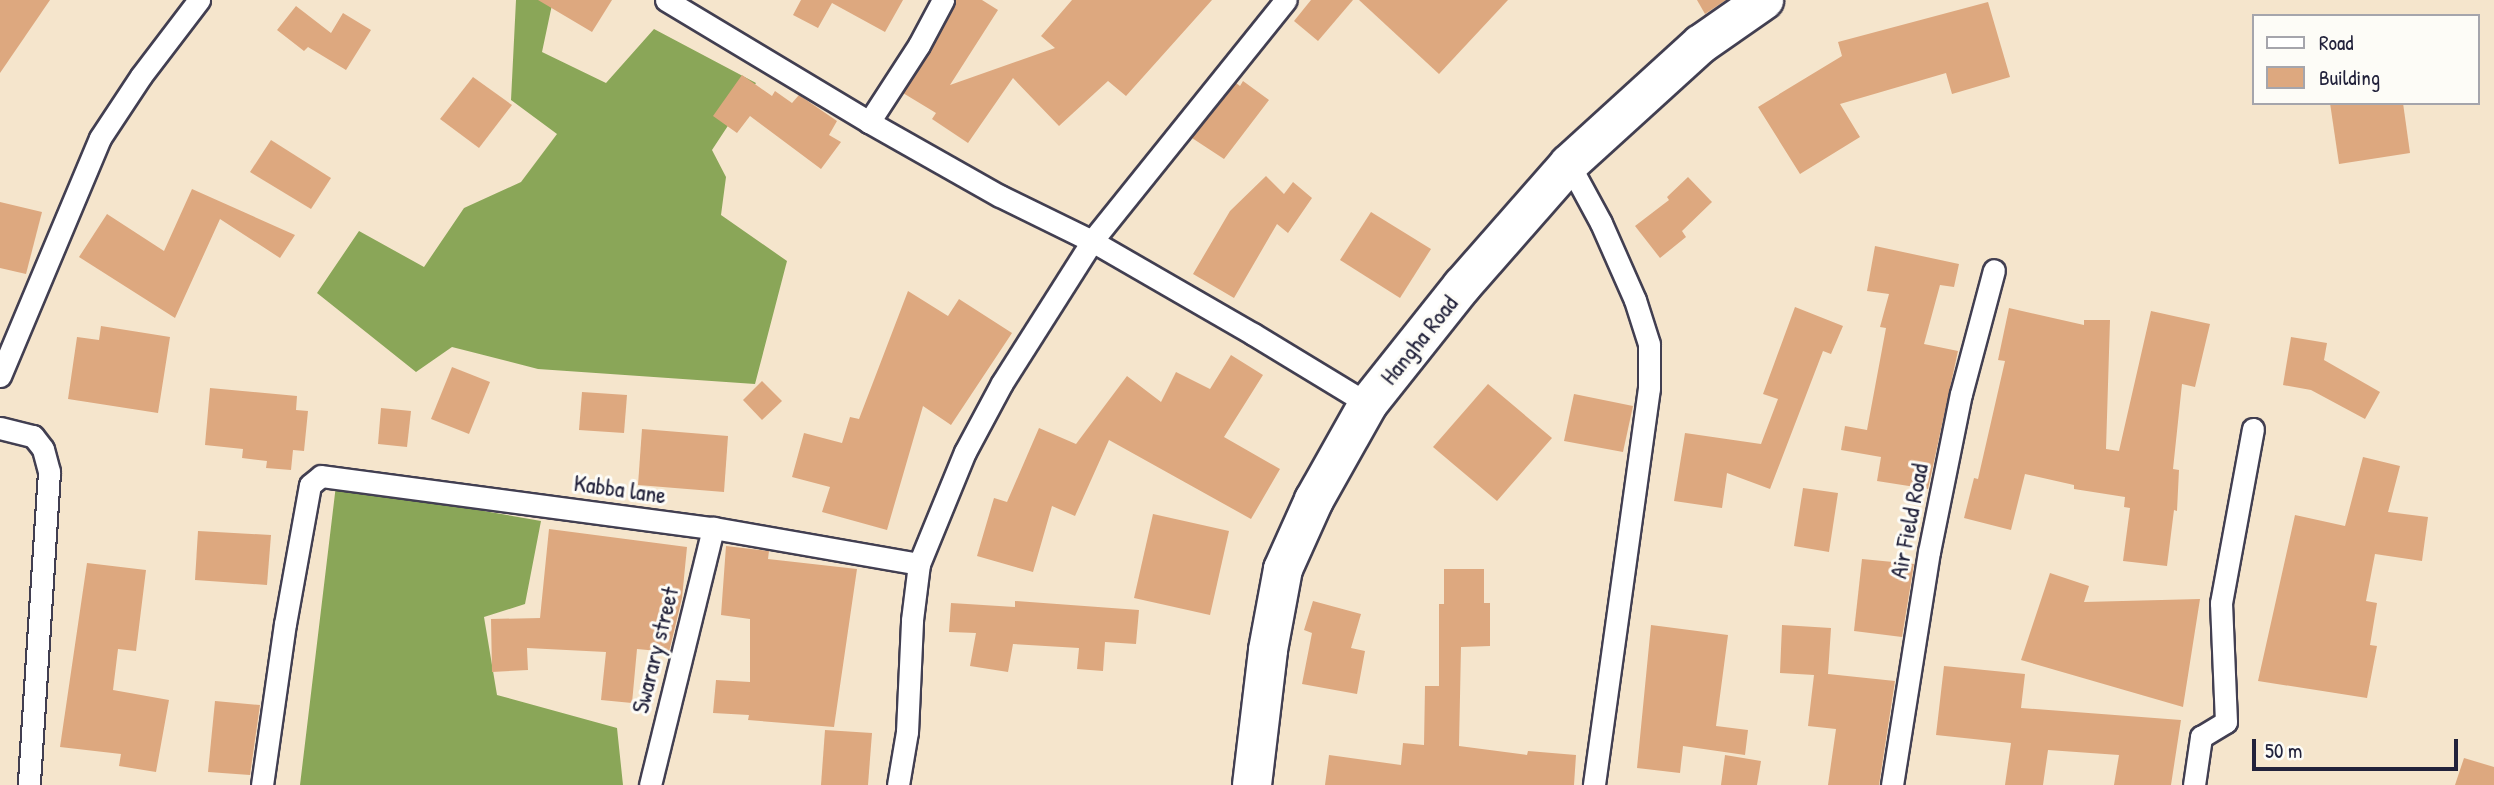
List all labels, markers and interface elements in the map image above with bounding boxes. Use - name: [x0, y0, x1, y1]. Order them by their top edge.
- legend: [2252, 14, 2480, 105]
- text: Road: [2319, 28, 2353, 57]
- text: Building: [2319, 63, 2380, 92]
- street label: Hangha Road: [1374, 290, 1464, 390]
- street label: Air Field Road: [1884, 461, 1934, 581]
- street label: Kabba lane: [572, 468, 668, 510]
- street label: Swarary street: [625, 584, 685, 716]
- scale bar: [2256, 726, 2462, 770]
- text: 50 m: [2265, 736, 2302, 765]

